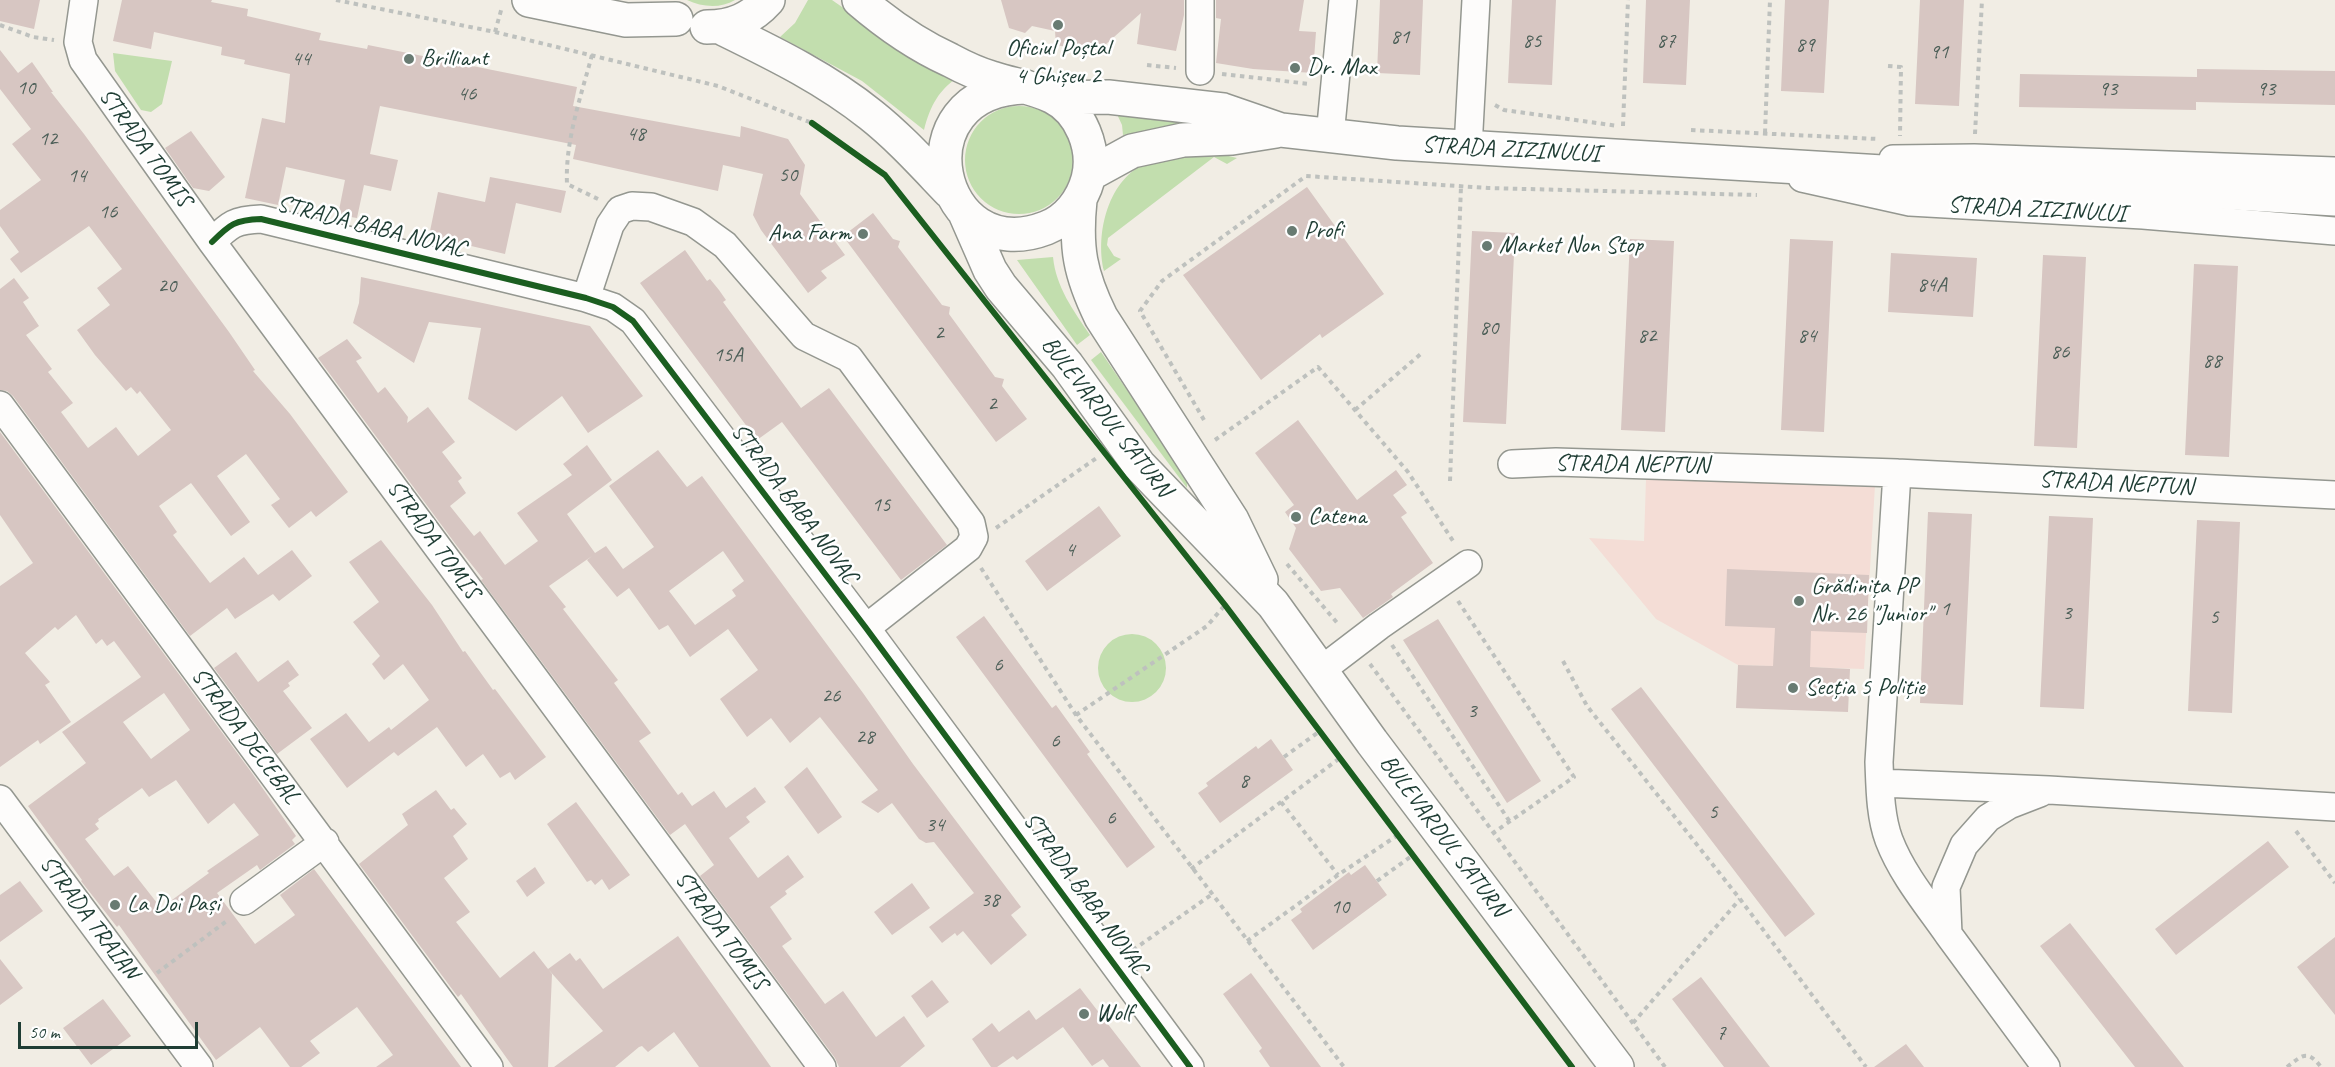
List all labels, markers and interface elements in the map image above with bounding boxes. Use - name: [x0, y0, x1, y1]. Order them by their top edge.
- marker: Oficiul Poștal 4 Ghișeu 2: [1051, 18, 1065, 32]
- house number: 81: [1391, 24, 1409, 50]
- house number: 85: [1523, 28, 1541, 54]
- house number: 87: [1657, 28, 1675, 54]
- house number: 89: [1796, 32, 1814, 58]
- place label: Oficiul Poștal 4 Ghișeu 2: [1006, 35, 1110, 91]
- house number: 91: [1930, 39, 1948, 65]
- place label: Brilliant: [421, 45, 488, 73]
- house number: 44: [292, 46, 310, 72]
- marker: Brilliant: [402, 52, 416, 66]
- place label: Dr. Max: [1307, 54, 1376, 82]
- marker: Dr. Max: [1288, 61, 1302, 75]
- house number: 10: [17, 75, 35, 101]
- house number: 93: [2099, 76, 2117, 102]
- house number: 93: [2257, 76, 2275, 102]
- house number: 46: [458, 81, 476, 107]
- street label: STRADA TOMIS: [92, 83, 198, 213]
- house number: 48: [627, 121, 645, 147]
- house number: 12: [39, 126, 57, 152]
- street label: STRADA ZIZINULUI: [1421, 131, 1601, 169]
- house number: 50: [779, 162, 797, 188]
- house number: 14: [68, 163, 86, 189]
- street label: STRADA BABA NOVAC: [274, 190, 468, 264]
- street label: STRADA ZIZINULUI: [1947, 191, 2127, 229]
- house number: 16: [99, 199, 117, 225]
- place label: Profi: [1304, 217, 1343, 245]
- place label: Ana Farm: [768, 220, 851, 248]
- marker: Profi: [1285, 224, 1299, 238]
- marker: Ana Farm: [856, 227, 870, 241]
- place label: Market Non Stop: [1499, 232, 1643, 260]
- marker: Market Non Stop: [1480, 239, 1494, 253]
- house number: 84A: [1917, 272, 1947, 298]
- house number: 20: [158, 273, 176, 299]
- house number: 80: [1480, 315, 1498, 341]
- house number: 2: [934, 320, 944, 346]
- house number: 82: [1638, 323, 1656, 349]
- house number: 84: [1798, 323, 1816, 349]
- street label: BULEVARDUL SATURN: [1035, 331, 1177, 503]
- house number: 86: [2051, 339, 2069, 365]
- house number: 15A: [713, 342, 743, 368]
- house number: 88: [2203, 348, 2221, 374]
- house number: 2: [987, 391, 997, 417]
- street label: STRADA BABA NOVAC: [724, 418, 864, 590]
- street label: STRADA NEPTUN: [1555, 449, 1709, 481]
- street label: STRADA NEPTUN: [2038, 466, 2194, 502]
- street label: STRADA TOMIS: [380, 475, 486, 605]
- house number: 15: [872, 492, 890, 518]
- place label: Catena: [1308, 503, 1366, 531]
- marker: Catena: [1289, 510, 1303, 524]
- house number: 4: [1065, 537, 1075, 563]
- place label: Grădinița PP Nr. 26 "Junior": [1811, 573, 1932, 629]
- marker: Grădinița PP Nr. 26 "Junior": [1792, 594, 1806, 608]
- house number: 1: [1940, 596, 1950, 622]
- house number: 3: [2062, 600, 2072, 626]
- house number: 5: [2209, 604, 2219, 630]
- house number: 6: [993, 652, 1003, 678]
- street label: STRADA DECEBAL: [185, 662, 305, 810]
- place label: Secția 5 Poliție: [1805, 674, 1925, 702]
- marker: Secția 5 Poliție: [1786, 681, 1800, 695]
- house number: 26: [822, 683, 840, 709]
- house number: 3: [1467, 698, 1477, 724]
- house number: 28: [856, 724, 874, 750]
- house number: 6: [1050, 728, 1060, 754]
- street label: BULEVARDUL SATURN: [1373, 749, 1513, 923]
- house number: 8: [1239, 768, 1249, 794]
- house number: 5: [1708, 799, 1718, 825]
- house number: 6: [1106, 805, 1116, 831]
- street label: STRADA BABA NOVAC: [1016, 807, 1154, 981]
- house number: 34: [926, 812, 944, 838]
- street label: STRADA TRAIAN: [33, 850, 145, 986]
- street label: STRADA TOMIS: [668, 866, 774, 996]
- house number: 38: [981, 887, 999, 913]
- place label: La Doi Pași: [127, 891, 220, 919]
- house number: 10: [1331, 894, 1349, 920]
- marker: La Doi Pași: [108, 898, 122, 912]
- place label: Wolf: [1096, 1000, 1133, 1028]
- marker: Wolf: [1077, 1007, 1091, 1021]
- scale bar: [21, 1010, 201, 1048]
- house number: 7: [1716, 1020, 1726, 1046]
- text: 50 m: [29, 1021, 60, 1043]

